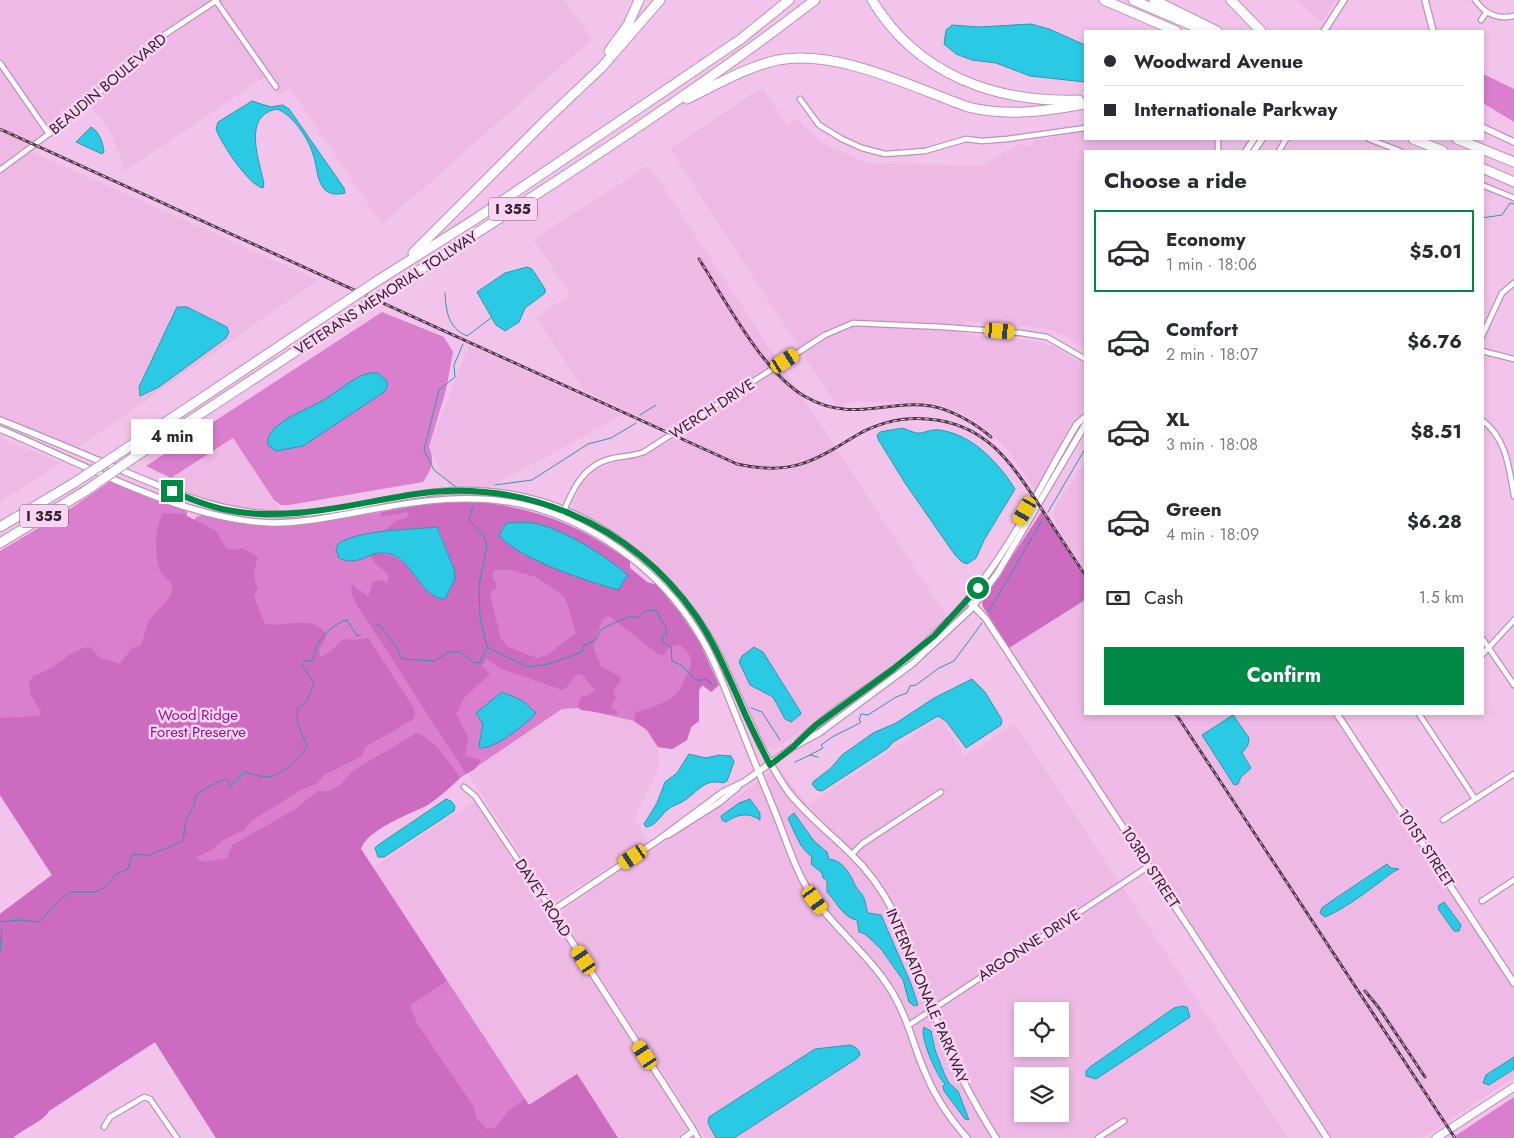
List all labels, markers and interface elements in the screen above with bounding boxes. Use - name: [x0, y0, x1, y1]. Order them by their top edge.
- street label: BEAUDIN BOULEVARD: [44, 28, 172, 140]
- text: Woodward Avenue: [1134, 48, 1303, 75]
- text: Internationale Parkway: [1134, 96, 1337, 123]
- text: Choose a ride: [1104, 164, 1247, 196]
- road number: I 355: [489, 198, 537, 220]
- street label: VETERANS MEMORIAL TOLLWAY: [290, 225, 482, 361]
- text: Economy: [1166, 226, 1246, 253]
- icon: car: [1106, 229, 1151, 274]
- text: $5.01: [1410, 238, 1462, 265]
- text: 1 min · 18:06: [1166, 253, 1257, 276]
- text: Comfort: [1166, 316, 1238, 343]
- icon: car: [1106, 319, 1151, 364]
- car: [984, 322, 1015, 340]
- text: $6.76: [1407, 328, 1462, 355]
- text: 2 min · 18:07: [1166, 343, 1258, 366]
- car: [768, 347, 801, 375]
- street label: WERCH DRIVE: [665, 373, 759, 445]
- text: XL: [1166, 406, 1189, 433]
- icon: car: [1106, 409, 1151, 454]
- callout: 4 min: [131, 418, 213, 454]
- text: $8.51: [1411, 418, 1462, 445]
- text: 4 min: [151, 425, 193, 448]
- text: 3 min · 18:08: [1166, 433, 1258, 456]
- route end: [161, 480, 183, 502]
- car: [1011, 494, 1038, 528]
- text: Green: [1166, 496, 1222, 523]
- icon: car: [1106, 499, 1151, 544]
- road number: I 355: [20, 504, 68, 528]
- text: $6.28: [1407, 508, 1462, 535]
- text: 4 min · 18:09: [1166, 523, 1259, 546]
- route start: [967, 577, 989, 599]
- icon: cash: [1104, 584, 1132, 612]
- text: Cash: [1144, 584, 1184, 611]
- text: 1.5 km: [1419, 586, 1464, 609]
- button: Confirm: [1104, 647, 1464, 705]
- park label: Wood Ridge Forest Preserve: [150, 704, 246, 743]
- street label: 101ST STREET: [1392, 805, 1460, 891]
- street label: 103RD STREET: [1115, 822, 1185, 912]
- car: [616, 842, 649, 872]
- street label: DAVEY ROAD: [510, 855, 576, 941]
- car: [800, 883, 829, 917]
- street label: ARGONNE DRIVE: [973, 904, 1085, 986]
- street label: INTERNATIONALE PARKWAY: [880, 905, 974, 1087]
- car: [569, 943, 598, 977]
- map controls: [1014, 1002, 1069, 1122]
- button: locate: [1014, 1002, 1069, 1057]
- car: [630, 1038, 659, 1072]
- button: layers: [1014, 1067, 1069, 1122]

